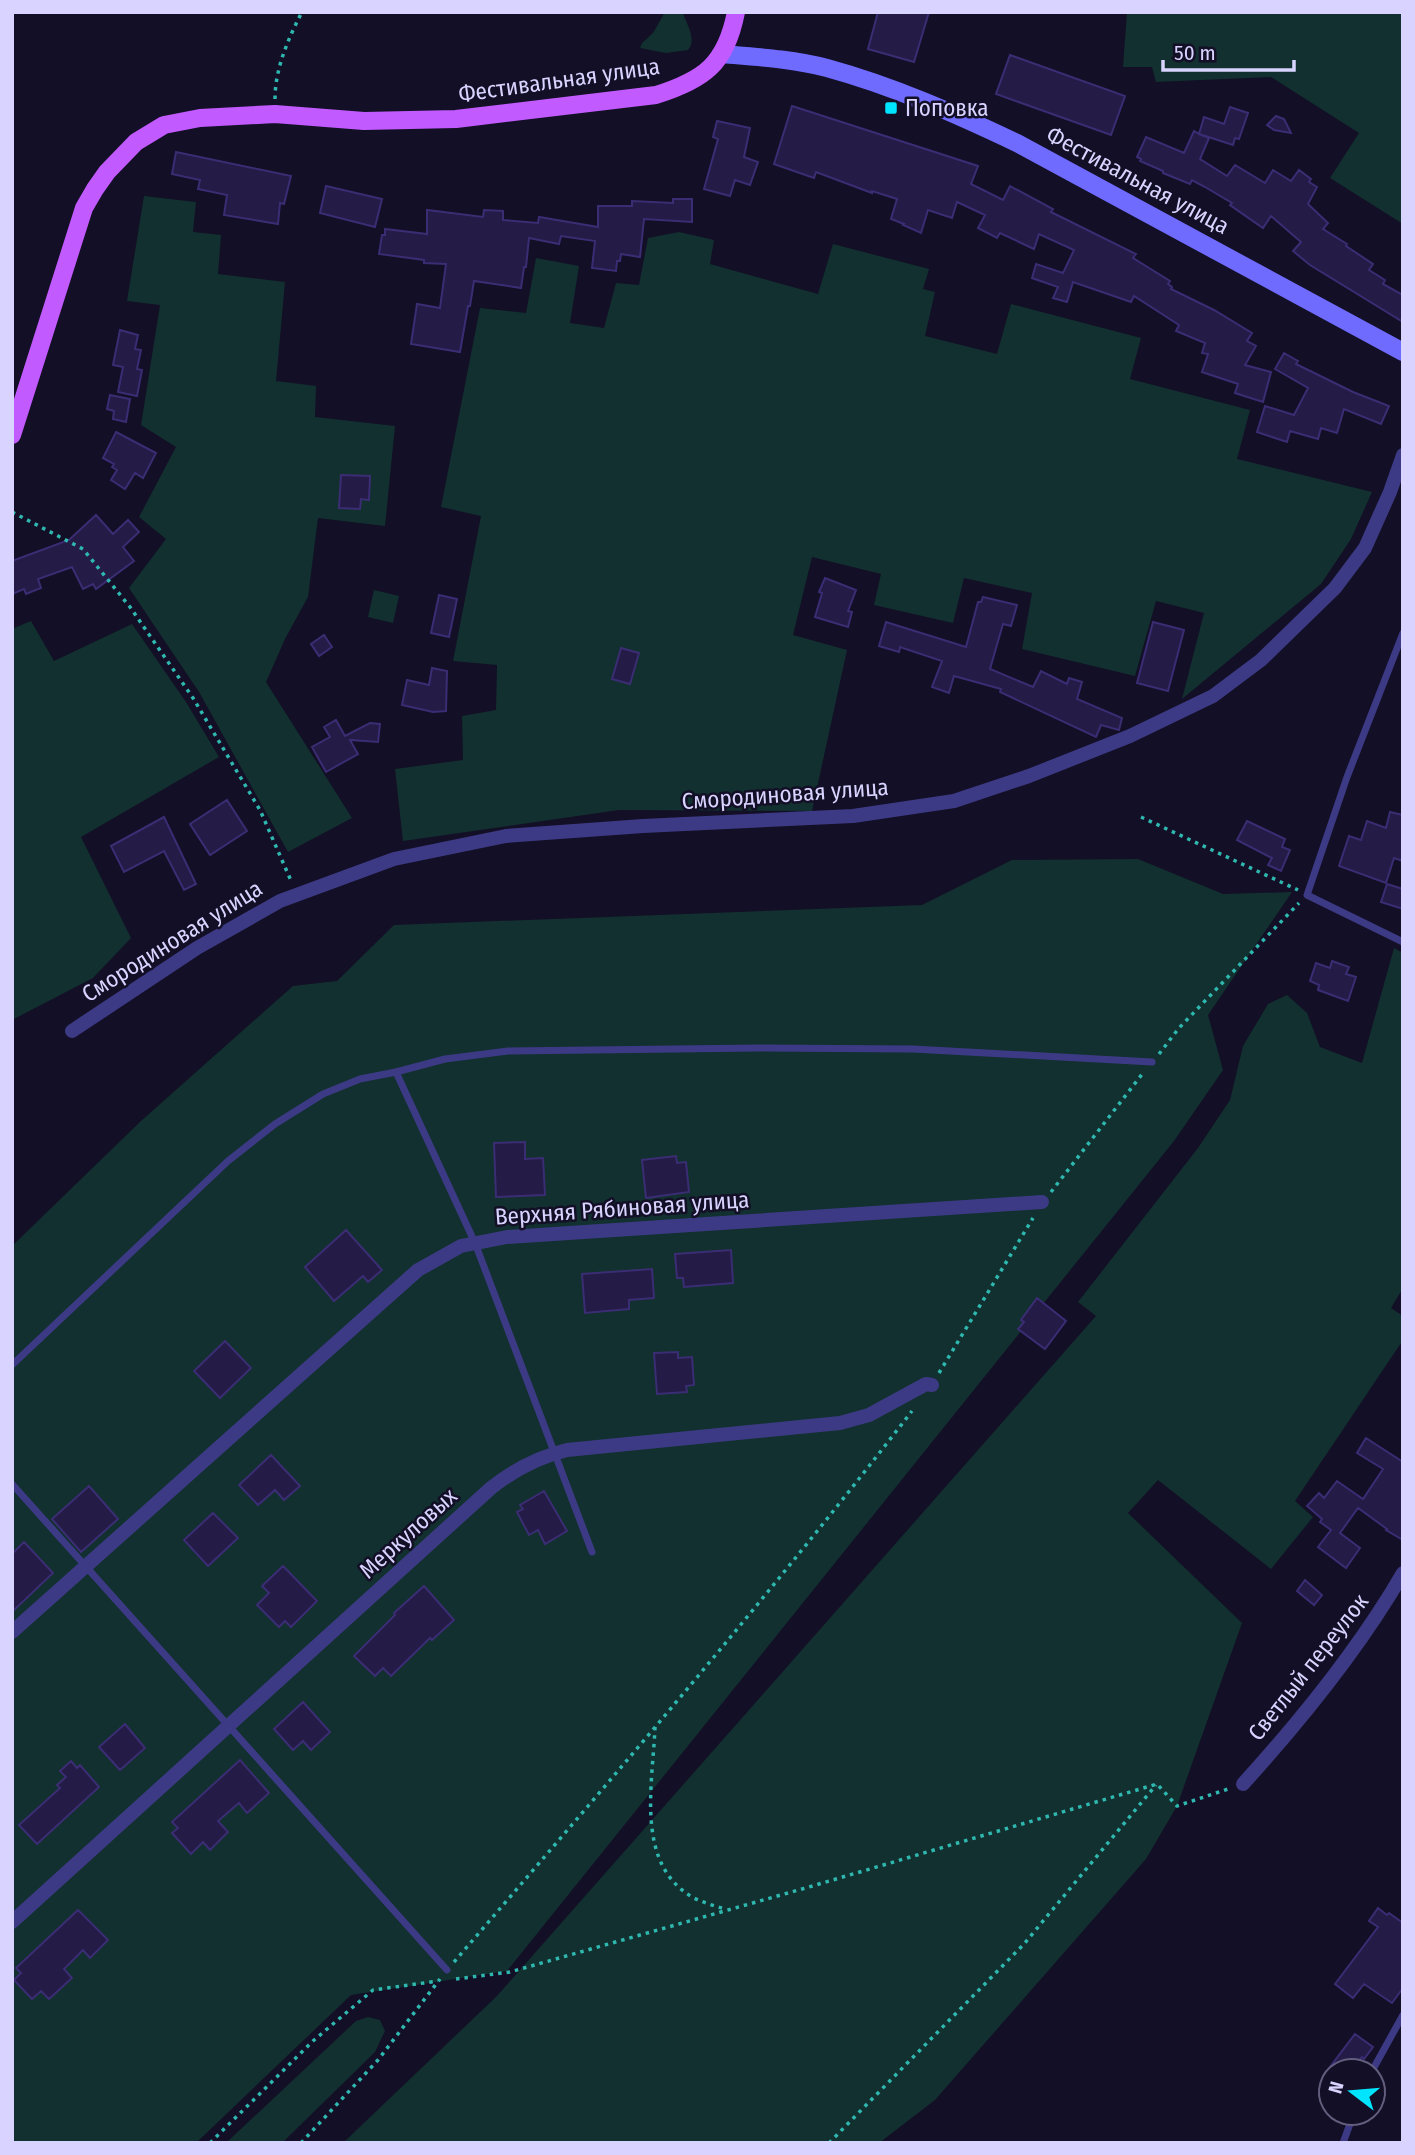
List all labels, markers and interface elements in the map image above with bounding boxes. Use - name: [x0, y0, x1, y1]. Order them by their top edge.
- scale bar: [1163, 28, 1294, 72]
- text: 50 m: [1174, 40, 1216, 66]
- street label: Фестивальная улица: [457, 52, 661, 108]
- place label: Поповка: [905, 94, 989, 122]
- marker: Поповка: [883, 100, 899, 116]
- street label: Фестивальная улица: [1042, 120, 1234, 240]
- street label: Смородиновая улица: [681, 773, 889, 815]
- street label: Смородиновая улица: [77, 874, 267, 1008]
- street label: Верхняя Рябиновая улица: [494, 1185, 750, 1231]
- street label: Меркуловых: [353, 1482, 463, 1584]
- street label: Светлый переулок: [1242, 1588, 1374, 1746]
- north arrow: [1317, 2057, 1387, 2127]
- text: N: [1324, 2079, 1349, 2096]

